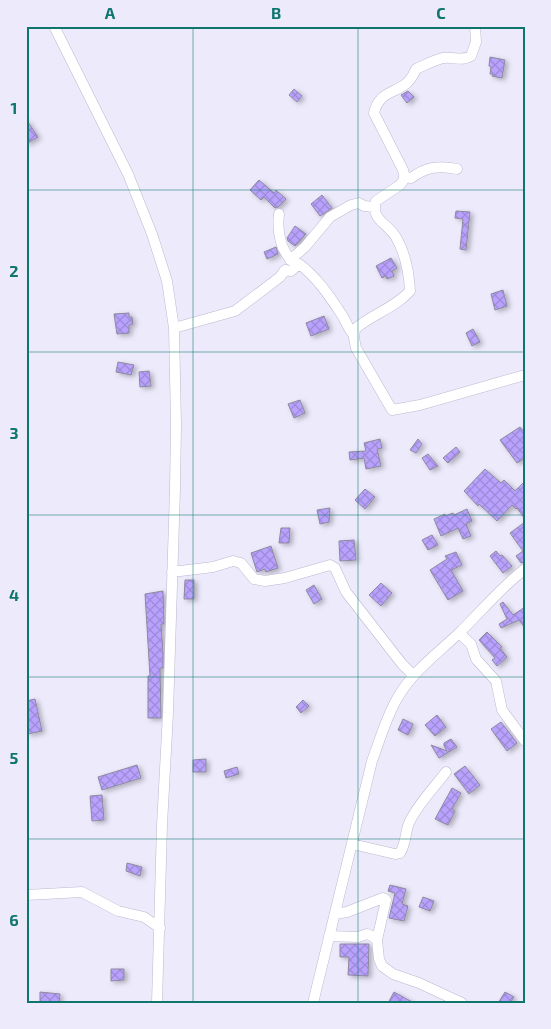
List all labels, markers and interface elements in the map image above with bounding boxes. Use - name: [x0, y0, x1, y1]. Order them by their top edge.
- text: A: [105, 3, 116, 22]
- text: B: [271, 3, 281, 22]
- text: C: [436, 3, 446, 22]
- text: 1: [11, 98, 17, 117]
- text: 2: [9, 261, 19, 280]
- text: 3: [9, 423, 19, 442]
- text: 4: [9, 585, 19, 604]
- text: 5: [10, 748, 19, 767]
- text: 6: [9, 910, 19, 929]

